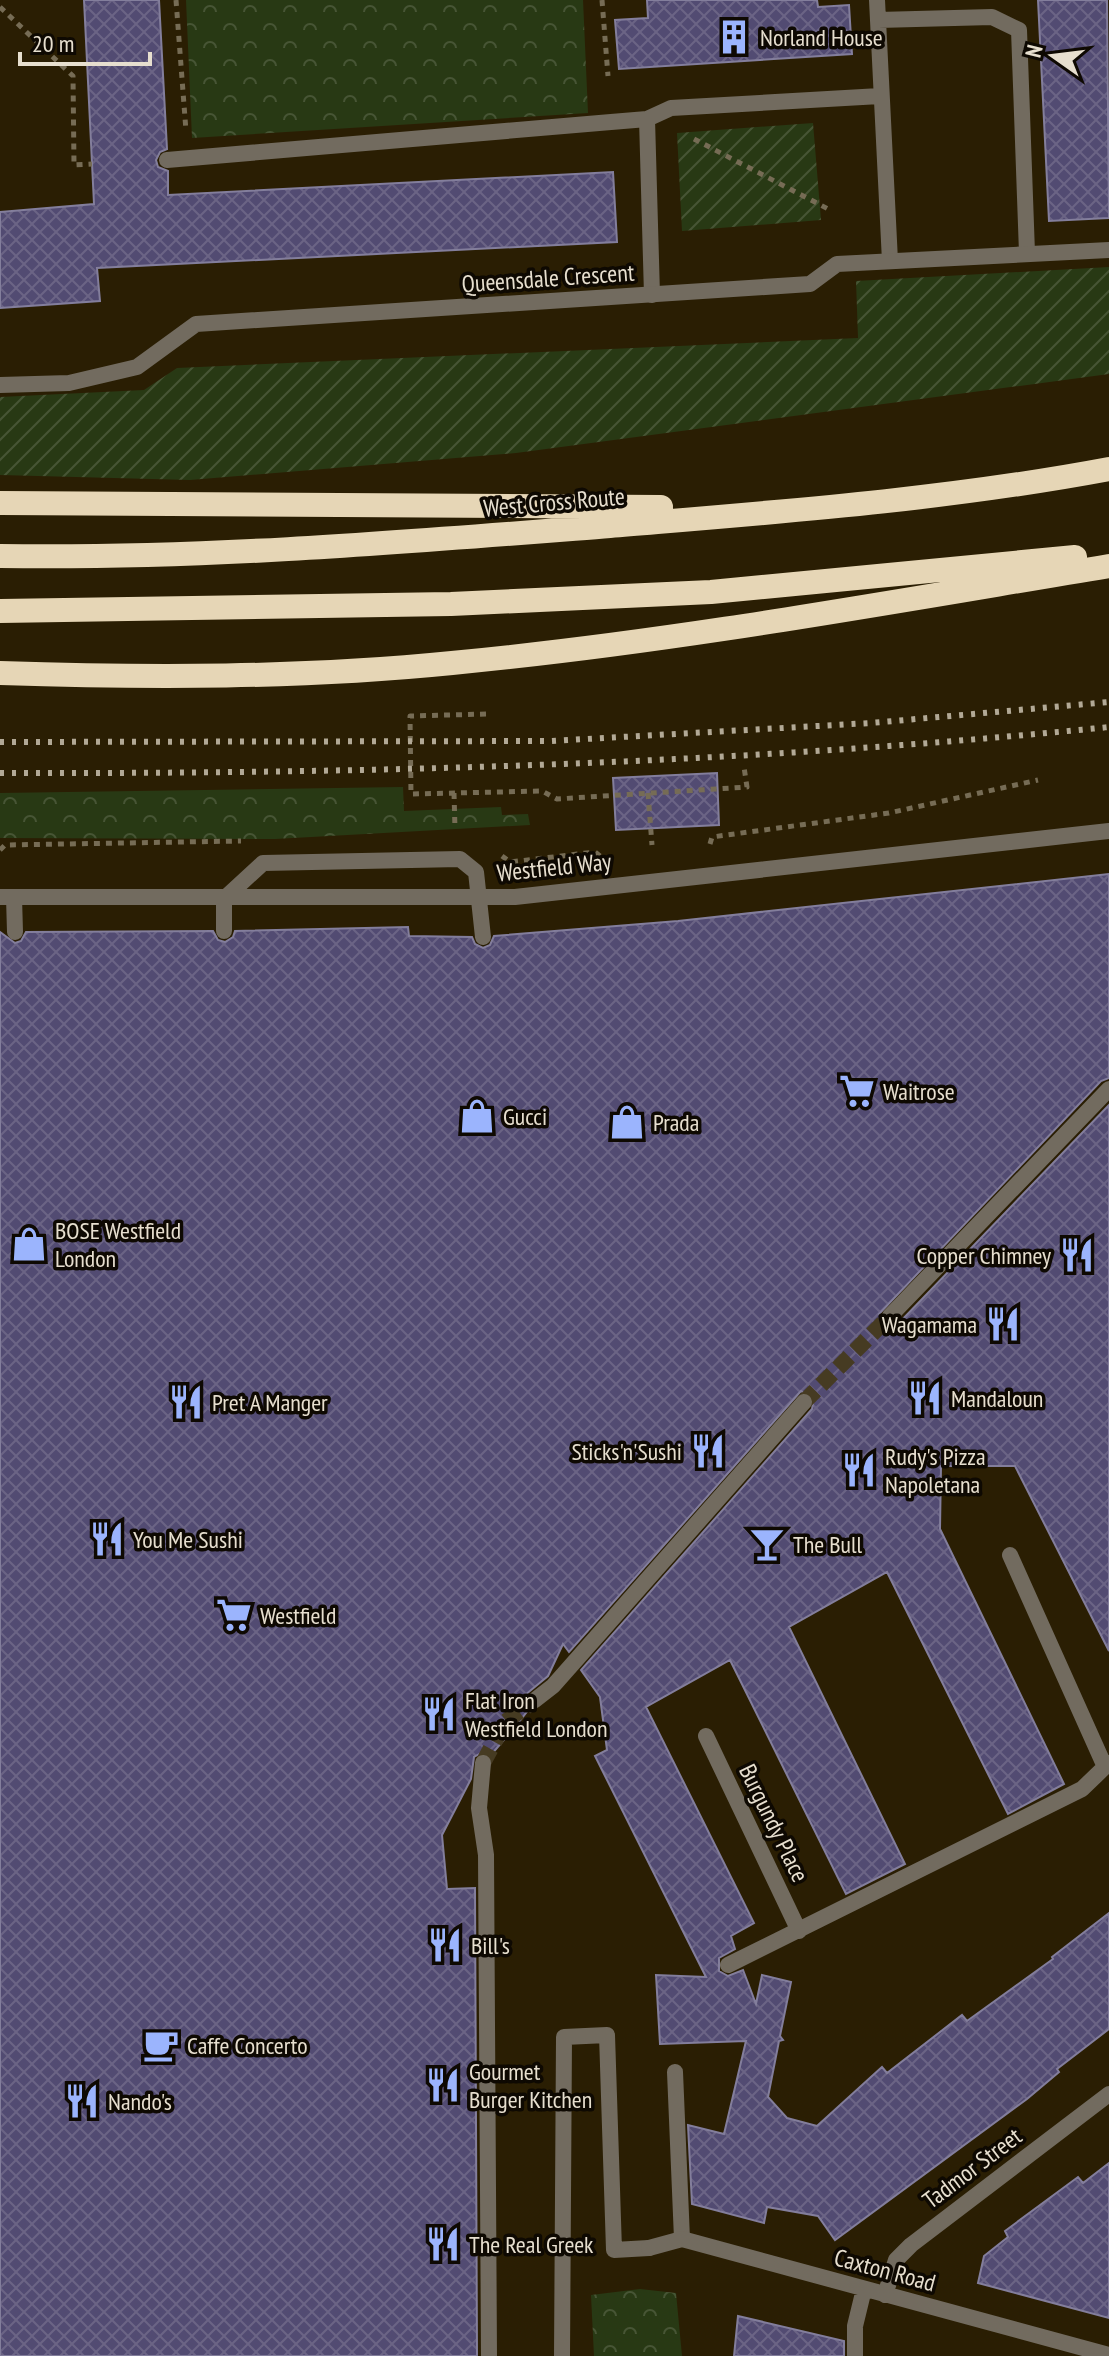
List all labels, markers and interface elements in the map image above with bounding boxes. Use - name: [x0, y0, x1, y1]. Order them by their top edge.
- scale bar: [20, 16, 150, 66]
- north arrow: [1013, 16, 1093, 96]
- building icon: Norland House: [715, 18, 753, 56]
- place label: Norland House: [760, 22, 883, 53]
- text: 20 m: [32, 28, 74, 59]
- text: N: [1019, 42, 1049, 60]
- street label: Queensdale Crescent: [461, 256, 636, 299]
- street label: West Cross Route: [482, 480, 626, 524]
- street label: Westfield Way: [495, 846, 613, 888]
- supermarket icon: Waitrose: [838, 1072, 876, 1110]
- place label: Waitrose: [883, 1076, 955, 1107]
- shop icon: Gucci: [458, 1097, 496, 1135]
- place label: Gucci: [503, 1101, 547, 1132]
- shop icon: Prada: [608, 1103, 646, 1141]
- place label: Prada: [653, 1107, 699, 1138]
- place label: BOSE Westfield London: [55, 1215, 181, 1274]
- shop icon: BOSE Westfield London: [10, 1225, 48, 1263]
- restaurant icon: Copper Chimney: [1058, 1236, 1096, 1274]
- place label: Copper Chimney: [916, 1240, 1051, 1271]
- restaurant icon: Wagamama: [984, 1305, 1022, 1343]
- place label: Wagamama: [882, 1309, 977, 1340]
- restaurant icon: Mandaloun: [906, 1379, 944, 1417]
- restaurant icon: Pret A Manger: [167, 1383, 205, 1421]
- place label: Mandaloun: [951, 1383, 1043, 1414]
- place label: Pret A Manger: [212, 1387, 328, 1418]
- restaurant icon: Sticks'n'Sushi: [689, 1432, 727, 1470]
- place label: Sticks'n'Sushi: [571, 1436, 682, 1467]
- place label: Rudy's Pizza Napoletana: [885, 1441, 986, 1500]
- restaurant icon: Rudy's Pizza Napoletana: [840, 1451, 878, 1489]
- restaurant icon: You Me Sushi: [88, 1520, 126, 1558]
- place label: You Me Sushi: [133, 1524, 243, 1555]
- bar icon: The Bull: [748, 1525, 786, 1563]
- place label: The Bull: [793, 1529, 863, 1560]
- supermarket icon: Westfield: [215, 1596, 253, 1634]
- place label: Westfield: [260, 1600, 336, 1631]
- place label: Flat Iron Westfield London: [465, 1685, 607, 1744]
- restaurant icon: Flat Iron Westfield London: [420, 1695, 458, 1733]
- street label: Burgundy Place: [732, 1759, 816, 1887]
- restaurant icon: Bill's: [426, 1926, 464, 1964]
- place label: Bill's: [471, 1930, 510, 1961]
- cafe icon: Caffe Concerto: [142, 2026, 180, 2064]
- place label: Caffe Concerto: [187, 2030, 308, 2061]
- place label: Gourmet Burger Kitchen: [469, 2056, 592, 2115]
- restaurant icon: Gourmet Burger Kitchen: [424, 2066, 462, 2104]
- restaurant icon: Nando's: [63, 2082, 101, 2120]
- place label: Nando's: [108, 2086, 172, 2117]
- street label: Tadmor Street: [916, 2120, 1028, 2215]
- restaurant icon: The Real Greek: [424, 2225, 462, 2263]
- place label: The Real Greek: [469, 2229, 594, 2260]
- street label: Caxton Road: [831, 2242, 939, 2298]

